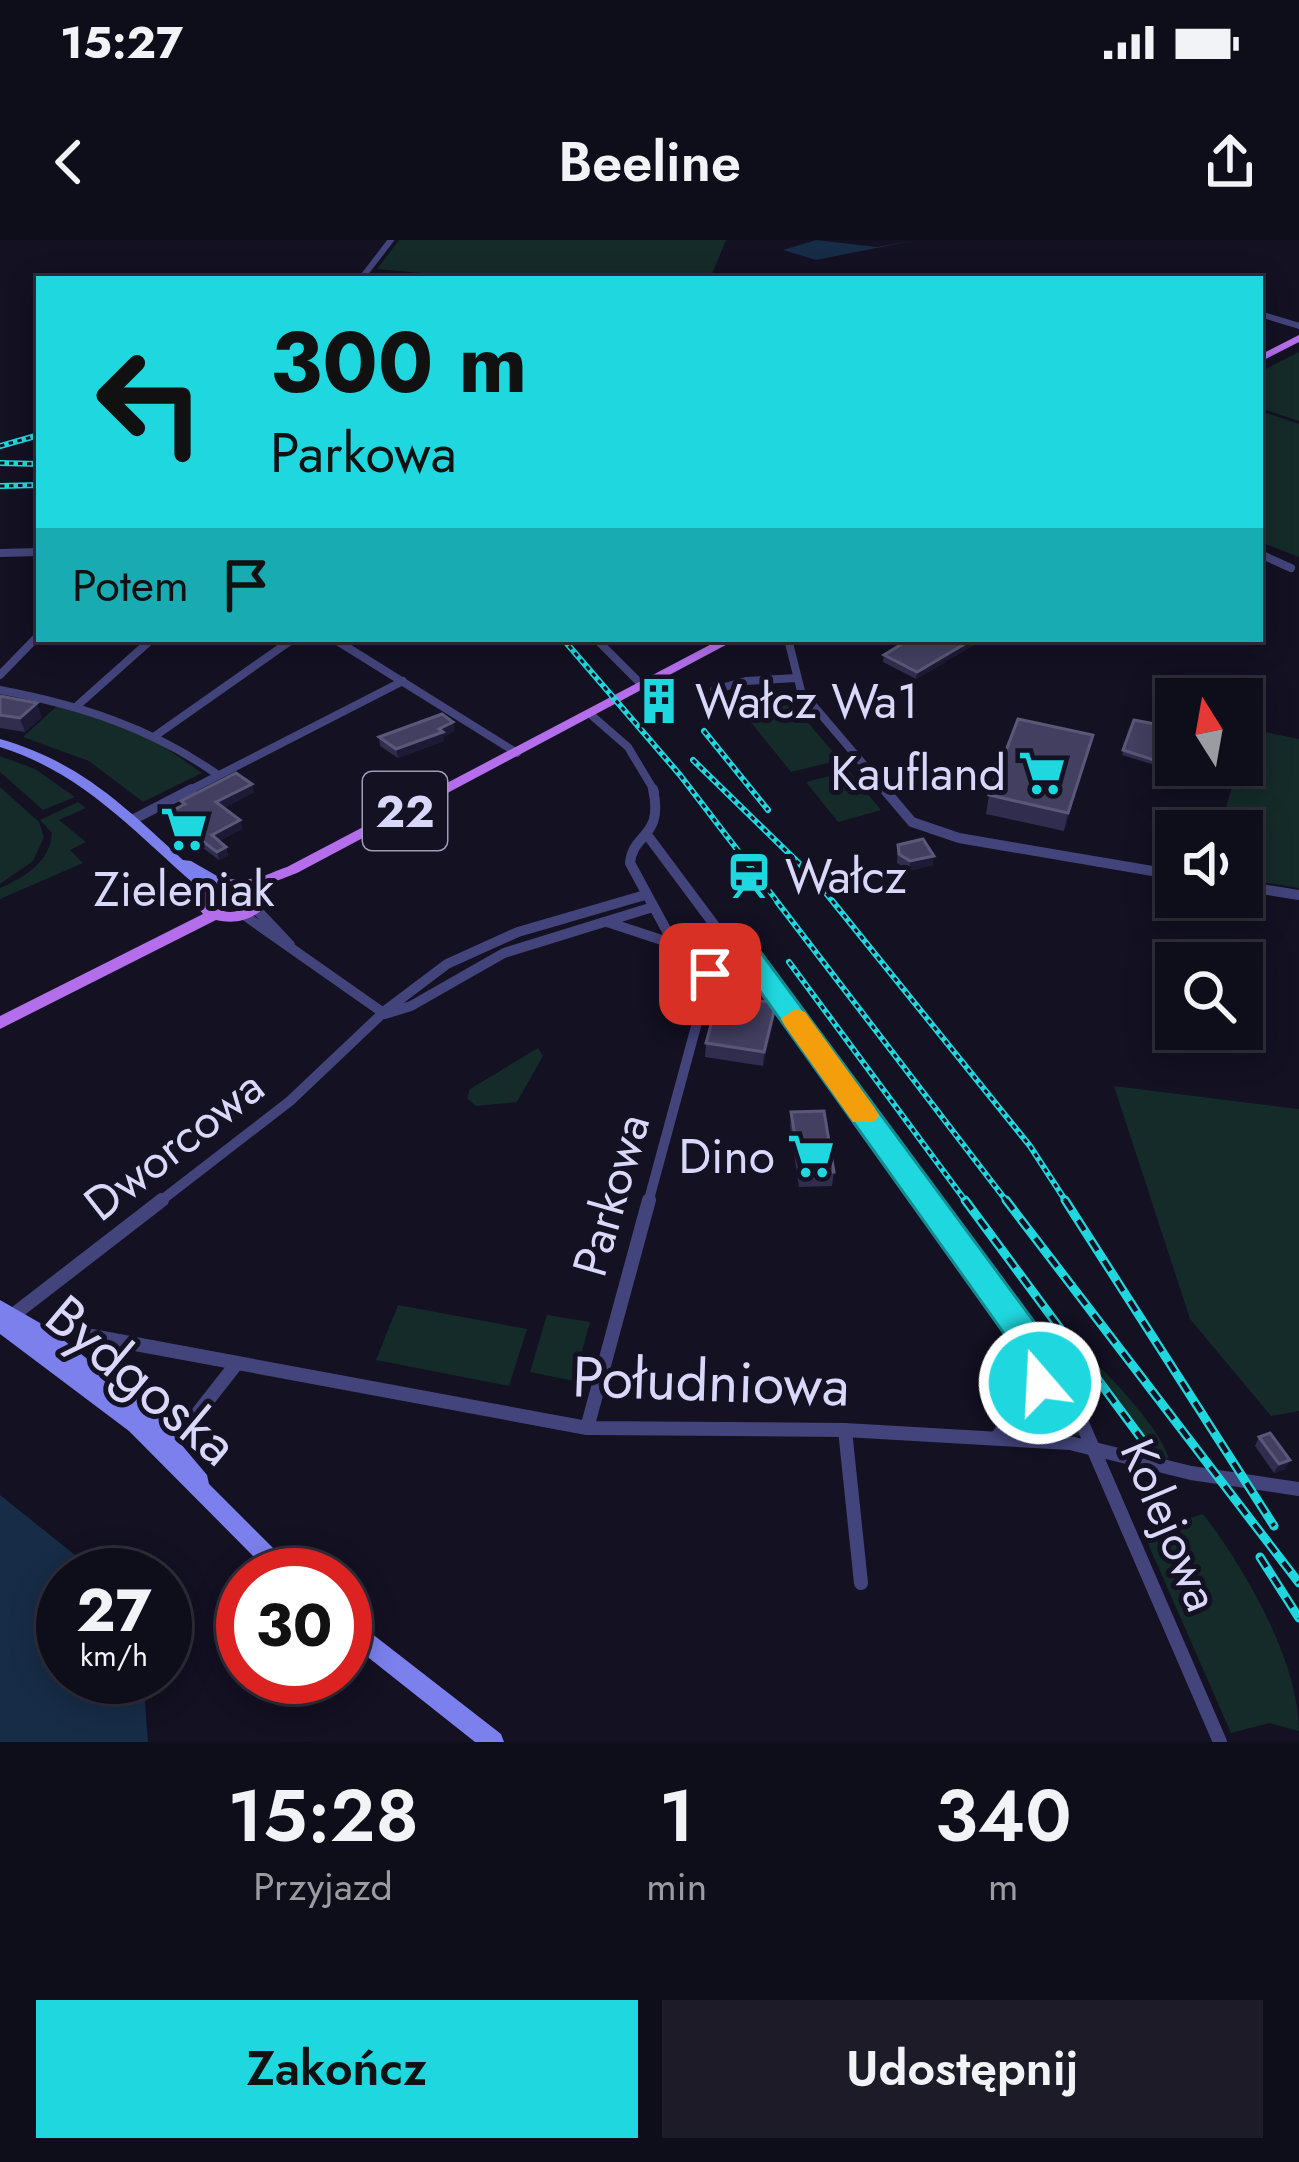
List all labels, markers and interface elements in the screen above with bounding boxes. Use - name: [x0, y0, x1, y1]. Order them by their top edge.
- text: 15:27: [60, 10, 183, 75]
- text: Beeline: [558, 123, 741, 201]
- icon: back: [36, 129, 102, 195]
- icon: share: [1197, 129, 1263, 195]
- text: 300 m: [270, 302, 527, 424]
- icon: left: [72, 324, 228, 480]
- text: Parkowa: [270, 414, 457, 492]
- icon: arrive: [213, 552, 279, 618]
- text: Potem: [72, 553, 189, 618]
- place label: Wałcz Wa1: [695, 667, 919, 736]
- building icon: Wałcz Wa1: [634, 676, 684, 726]
- north arrow: [1155, 678, 1263, 786]
- map controls: [1155, 678, 1263, 1050]
- place label: Kaufland: [830, 739, 1006, 808]
- supermarket icon: Kaufland: [1017, 748, 1067, 798]
- road number: 22: [363, 772, 447, 850]
- supermarket icon: Zieleniak: [159, 804, 209, 854]
- button: sound: [1155, 810, 1263, 918]
- place label: Wałcz: [785, 842, 907, 911]
- station icon: Wałcz: [724, 851, 774, 901]
- place label: Zieleniak: [93, 855, 275, 924]
- pin: [659, 923, 761, 1025]
- icon: arrive: [677, 941, 743, 1007]
- button: search: [1155, 942, 1263, 1050]
- street label: Dworcowa: [69, 1053, 279, 1237]
- street label: Parkowa: [555, 1106, 667, 1284]
- place label: Dino: [678, 1122, 775, 1191]
- supermarket icon: Dino: [786, 1131, 836, 1181]
- street label: Bydgoska: [28, 1275, 256, 1485]
- position arrow: [977, 1320, 1103, 1446]
- street label: Południowa: [571, 1335, 851, 1427]
- street label: Kolejowa: [1103, 1428, 1237, 1622]
- speed limit sign: 30: [216, 1548, 372, 1704]
- text: 27: [76, 1567, 152, 1654]
- text: km/h: [80, 1634, 148, 1677]
- text: 15:28: [227, 1764, 419, 1868]
- text: 1: [659, 1764, 694, 1868]
- text: 340: [935, 1764, 1072, 1868]
- text: Przyjazd: [253, 1858, 393, 1915]
- text: min: [646, 1858, 707, 1915]
- text: m: [988, 1858, 1018, 1915]
- button: Zakończ: [36, 2000, 638, 2138]
- button: Udostępnij: [662, 2000, 1263, 2138]

